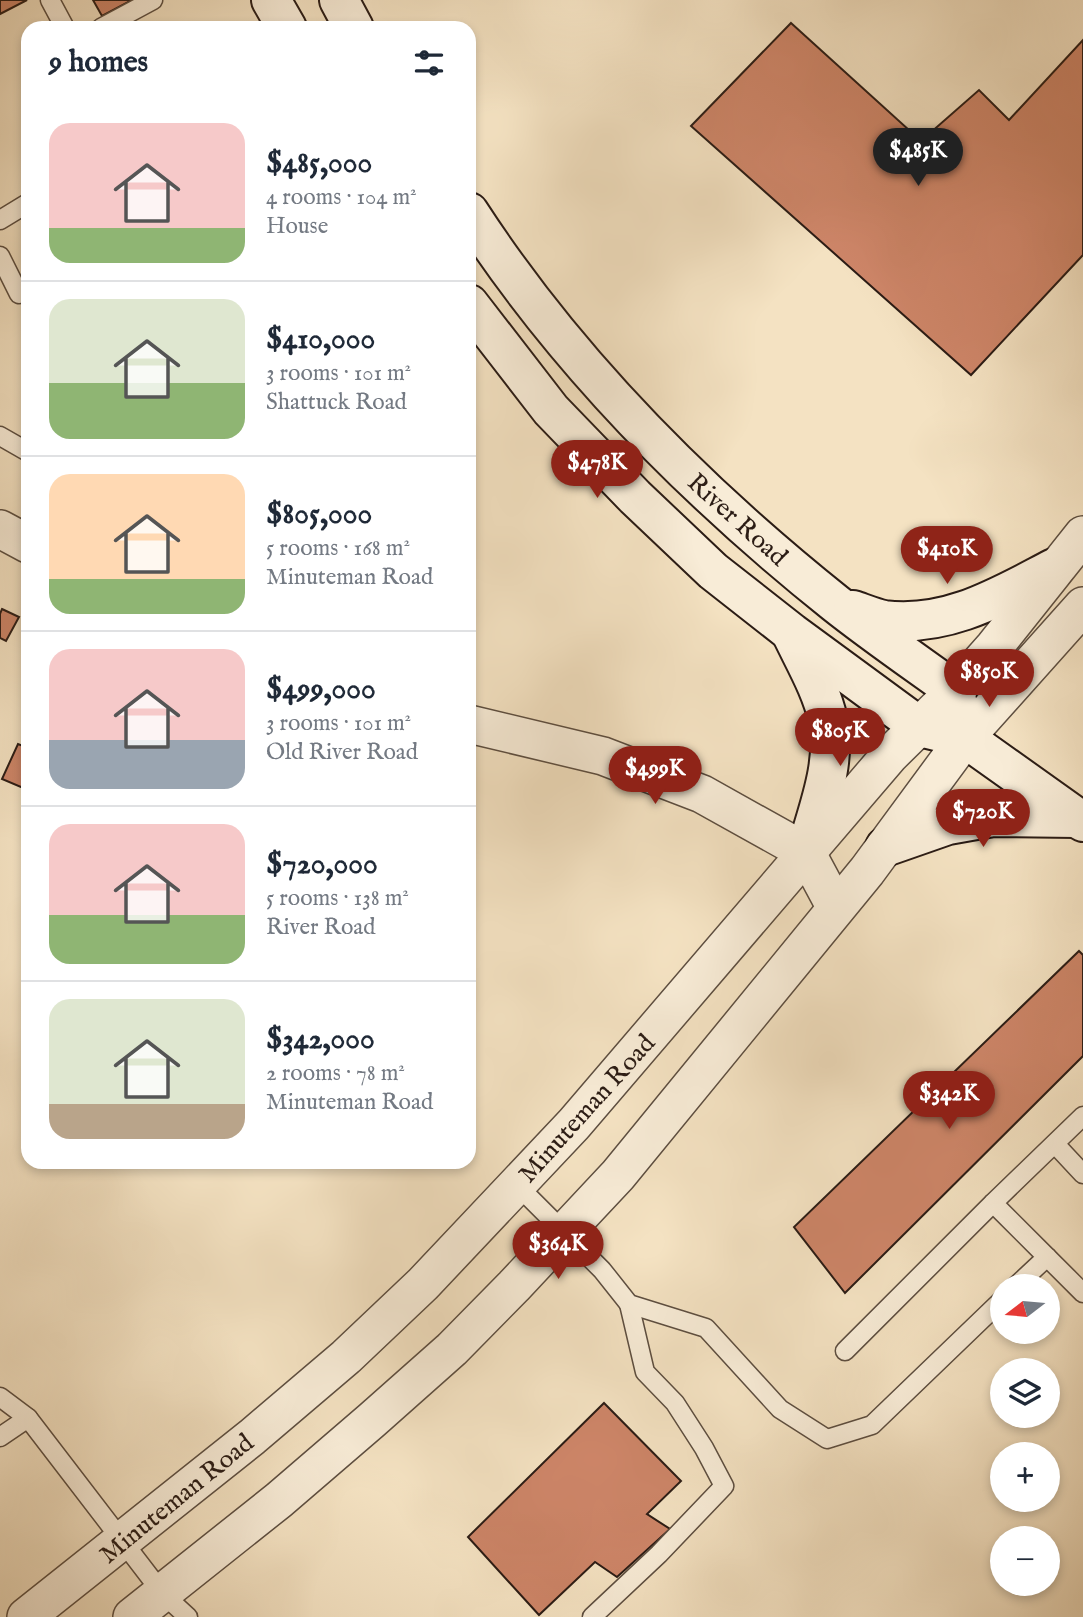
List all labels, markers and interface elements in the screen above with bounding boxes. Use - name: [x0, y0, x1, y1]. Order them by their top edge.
- text: 9 homes: [49, 44, 148, 82]
- icon: filters: [410, 44, 448, 82]
- pin: $485K: [869, 128, 967, 188]
- text: $485K: [889, 136, 947, 165]
- text: $485,000: [266, 145, 372, 183]
- icon: home: [105, 151, 189, 235]
- text: 4 rooms · 104 m²: [266, 183, 417, 212]
- text: House: [266, 212, 328, 241]
- text: $410,000: [266, 321, 375, 359]
- icon: home: [105, 327, 189, 411]
- text: 3 rooms · 101 m²: [266, 359, 411, 388]
- text: Shattuck Road: [266, 388, 407, 417]
- pin: $478K: [548, 440, 646, 500]
- text: $478K: [567, 448, 627, 477]
- street label: River Road: [680, 466, 794, 574]
- text: $805,000: [266, 496, 372, 534]
- icon: home: [105, 502, 189, 586]
- pin: $410K: [898, 526, 996, 586]
- text: 5 rooms · 168 m²: [266, 534, 410, 563]
- text: $410K: [917, 534, 977, 563]
- text: Minuteman Road: [266, 563, 433, 592]
- pin: $850K: [940, 650, 1038, 709]
- text: $850K: [960, 657, 1018, 686]
- text: $499,000: [266, 671, 376, 709]
- icon: home: [105, 677, 189, 761]
- pin: $805K: [791, 708, 889, 768]
- text: 3 rooms · 101 m²: [266, 709, 411, 738]
- text: $805K: [811, 716, 869, 745]
- text: Old River Road: [266, 738, 418, 767]
- pin: $499K: [606, 746, 704, 806]
- text: $499K: [625, 754, 685, 783]
- pin: $720K: [934, 790, 1032, 849]
- text: $720K: [952, 797, 1014, 826]
- text: $720,000: [266, 846, 378, 884]
- icon: home: [105, 852, 189, 936]
- text: 5 rooms · 138 m²: [266, 884, 409, 913]
- text: River Road: [266, 913, 376, 942]
- text: $342,000: [266, 1021, 375, 1059]
- icon: home: [105, 1027, 189, 1111]
- street label: Minuteman Road: [512, 1028, 663, 1190]
- text: 2 rooms · 78 m²: [266, 1059, 405, 1088]
- pin: $342K: [900, 1072, 998, 1131]
- text: $342K: [919, 1079, 979, 1108]
- text: Minuteman Road: [266, 1088, 433, 1117]
- pin: $364K: [509, 1222, 607, 1281]
- text: $364K: [529, 1229, 587, 1258]
- north arrow: [990, 1274, 1060, 1344]
- map controls: [990, 1274, 1060, 1596]
- button: layers: [990, 1358, 1060, 1428]
- street label: Minuteman Road: [93, 1427, 261, 1571]
- button: +: [990, 1442, 1060, 1512]
- button: −: [990, 1526, 1060, 1596]

